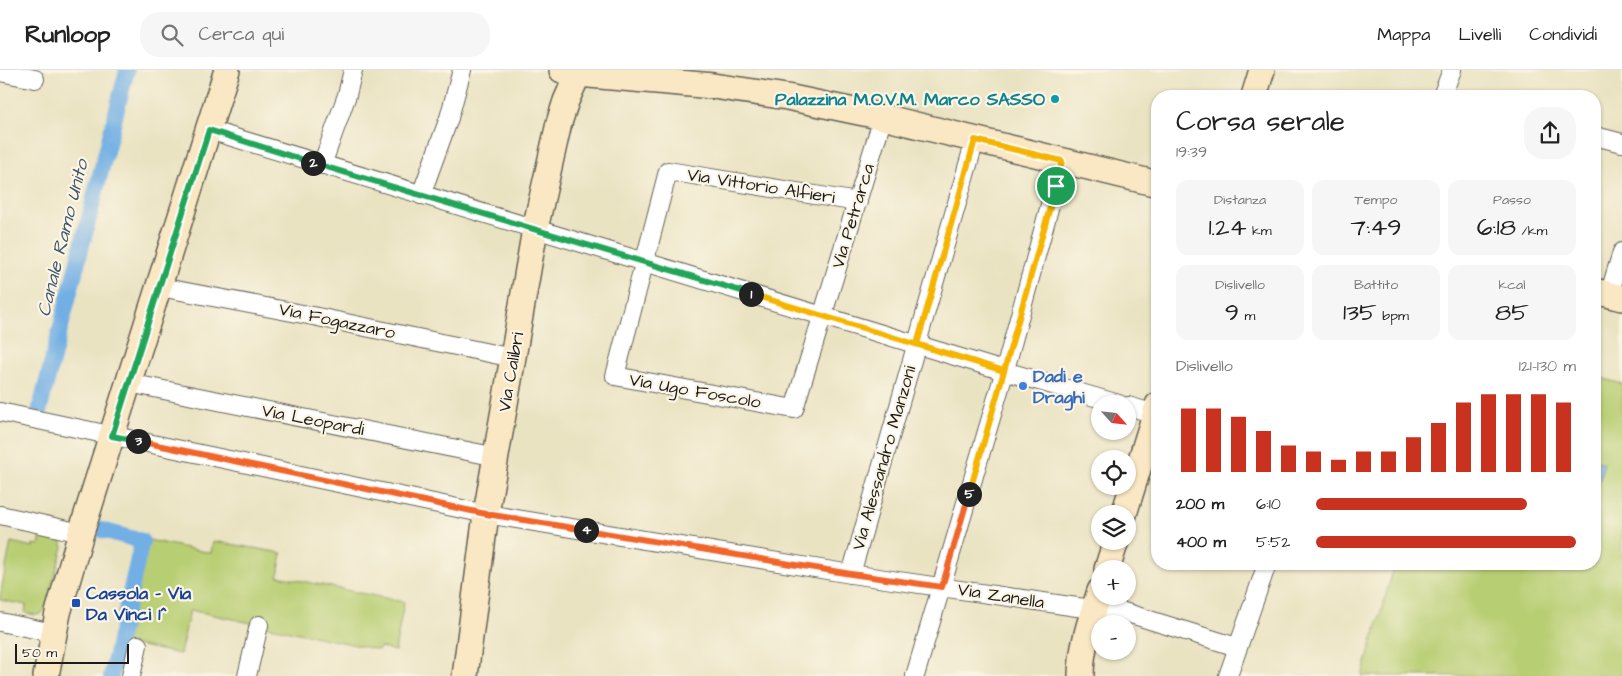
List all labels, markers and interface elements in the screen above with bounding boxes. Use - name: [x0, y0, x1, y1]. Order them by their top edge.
- search box: [140, 12, 490, 57]
- text: Runloop: [25, 18, 110, 52]
- icon: search: [158, 21, 186, 49]
- text: Cerca qui: [198, 21, 284, 48]
- text: Mappa: [1377, 22, 1431, 47]
- text: Livelli: [1459, 22, 1501, 47]
- text: Condividi: [1529, 22, 1597, 47]
- place label: Palazzina M.O.V.M. Marco SASSO: [775, 87, 1045, 112]
- marker: Palazzina M.O.V.M. Marco SASSO: [1049, 93, 1061, 105]
- text: Corsa serale: [1176, 102, 1345, 141]
- button: share: [1524, 107, 1576, 159]
- text: 19:39: [1176, 141, 1207, 163]
- pin: 2: [300, 150, 326, 176]
- text: 2: [309, 153, 318, 173]
- water label: Canale Ramo Unito: [30, 155, 96, 319]
- street label: Via Petrarca: [825, 160, 881, 272]
- street label: Via Vittorio Alfieri: [685, 162, 837, 210]
- pin: [1035, 165, 1077, 207]
- icon: arrive: [1042, 172, 1070, 200]
- text: Distanza: [1214, 190, 1266, 210]
- text: Tempo: [1355, 190, 1397, 210]
- text: Passo: [1493, 190, 1531, 210]
- text: 1.24: [1208, 210, 1246, 245]
- text: 7:49: [1351, 210, 1401, 245]
- text: 6:18: [1477, 210, 1516, 245]
- text: km: [1246, 221, 1272, 241]
- text: /km: [1516, 221, 1547, 241]
- text: Dislivello: [1215, 275, 1265, 295]
- text: Battito: [1354, 275, 1398, 295]
- text: kcal: [1499, 275, 1525, 295]
- pin: 1: [738, 282, 764, 306]
- text: 1: [751, 284, 752, 304]
- text: 9: [1225, 295, 1239, 330]
- text: 135: [1343, 295, 1377, 330]
- text: 85: [1495, 295, 1529, 330]
- street label: Via Fogazzaro: [276, 296, 398, 347]
- text: m: [1239, 306, 1255, 326]
- text: bpm: [1377, 306, 1409, 326]
- street label: Via Calibri: [492, 330, 530, 414]
- text: Dislivello: [1176, 355, 1233, 377]
- text: 121–130 m: [1519, 355, 1576, 377]
- street label: Via Alessandro Manzoni: [846, 362, 922, 553]
- place label: Dadi e Draghi: [1033, 364, 1085, 411]
- street label: Via Ugo Foscolo: [627, 367, 763, 416]
- marker: Dadi e Draghi: [1017, 380, 1029, 392]
- north arrow: [1091, 395, 1136, 440]
- map controls: [1091, 395, 1136, 660]
- street label: Via Leopardi: [260, 398, 367, 442]
- pin: 3: [126, 428, 150, 454]
- text: 3: [135, 431, 142, 451]
- button: locate: [1091, 450, 1136, 495]
- pin: 5: [956, 482, 982, 506]
- text: 5: [965, 484, 974, 504]
- text: 200 m: [1176, 493, 1224, 515]
- text: 6:10: [1256, 493, 1281, 515]
- button: layers: [1091, 505, 1136, 550]
- pin: 4: [574, 518, 598, 542]
- text: 4: [582, 520, 591, 540]
- text: 400 m: [1176, 531, 1226, 553]
- text: 5:52: [1256, 531, 1290, 553]
- button: +: [1091, 560, 1136, 605]
- street label: Via Zanella: [956, 577, 1046, 615]
- place label: Cassola - Via Da Vinci 1^: [86, 581, 192, 627]
- marker: Cassola - Via Da Vinci 1^: [70, 597, 82, 609]
- button: −: [1091, 615, 1136, 660]
- scale bar: [15, 641, 129, 664]
- text: 50 m: [22, 643, 57, 663]

